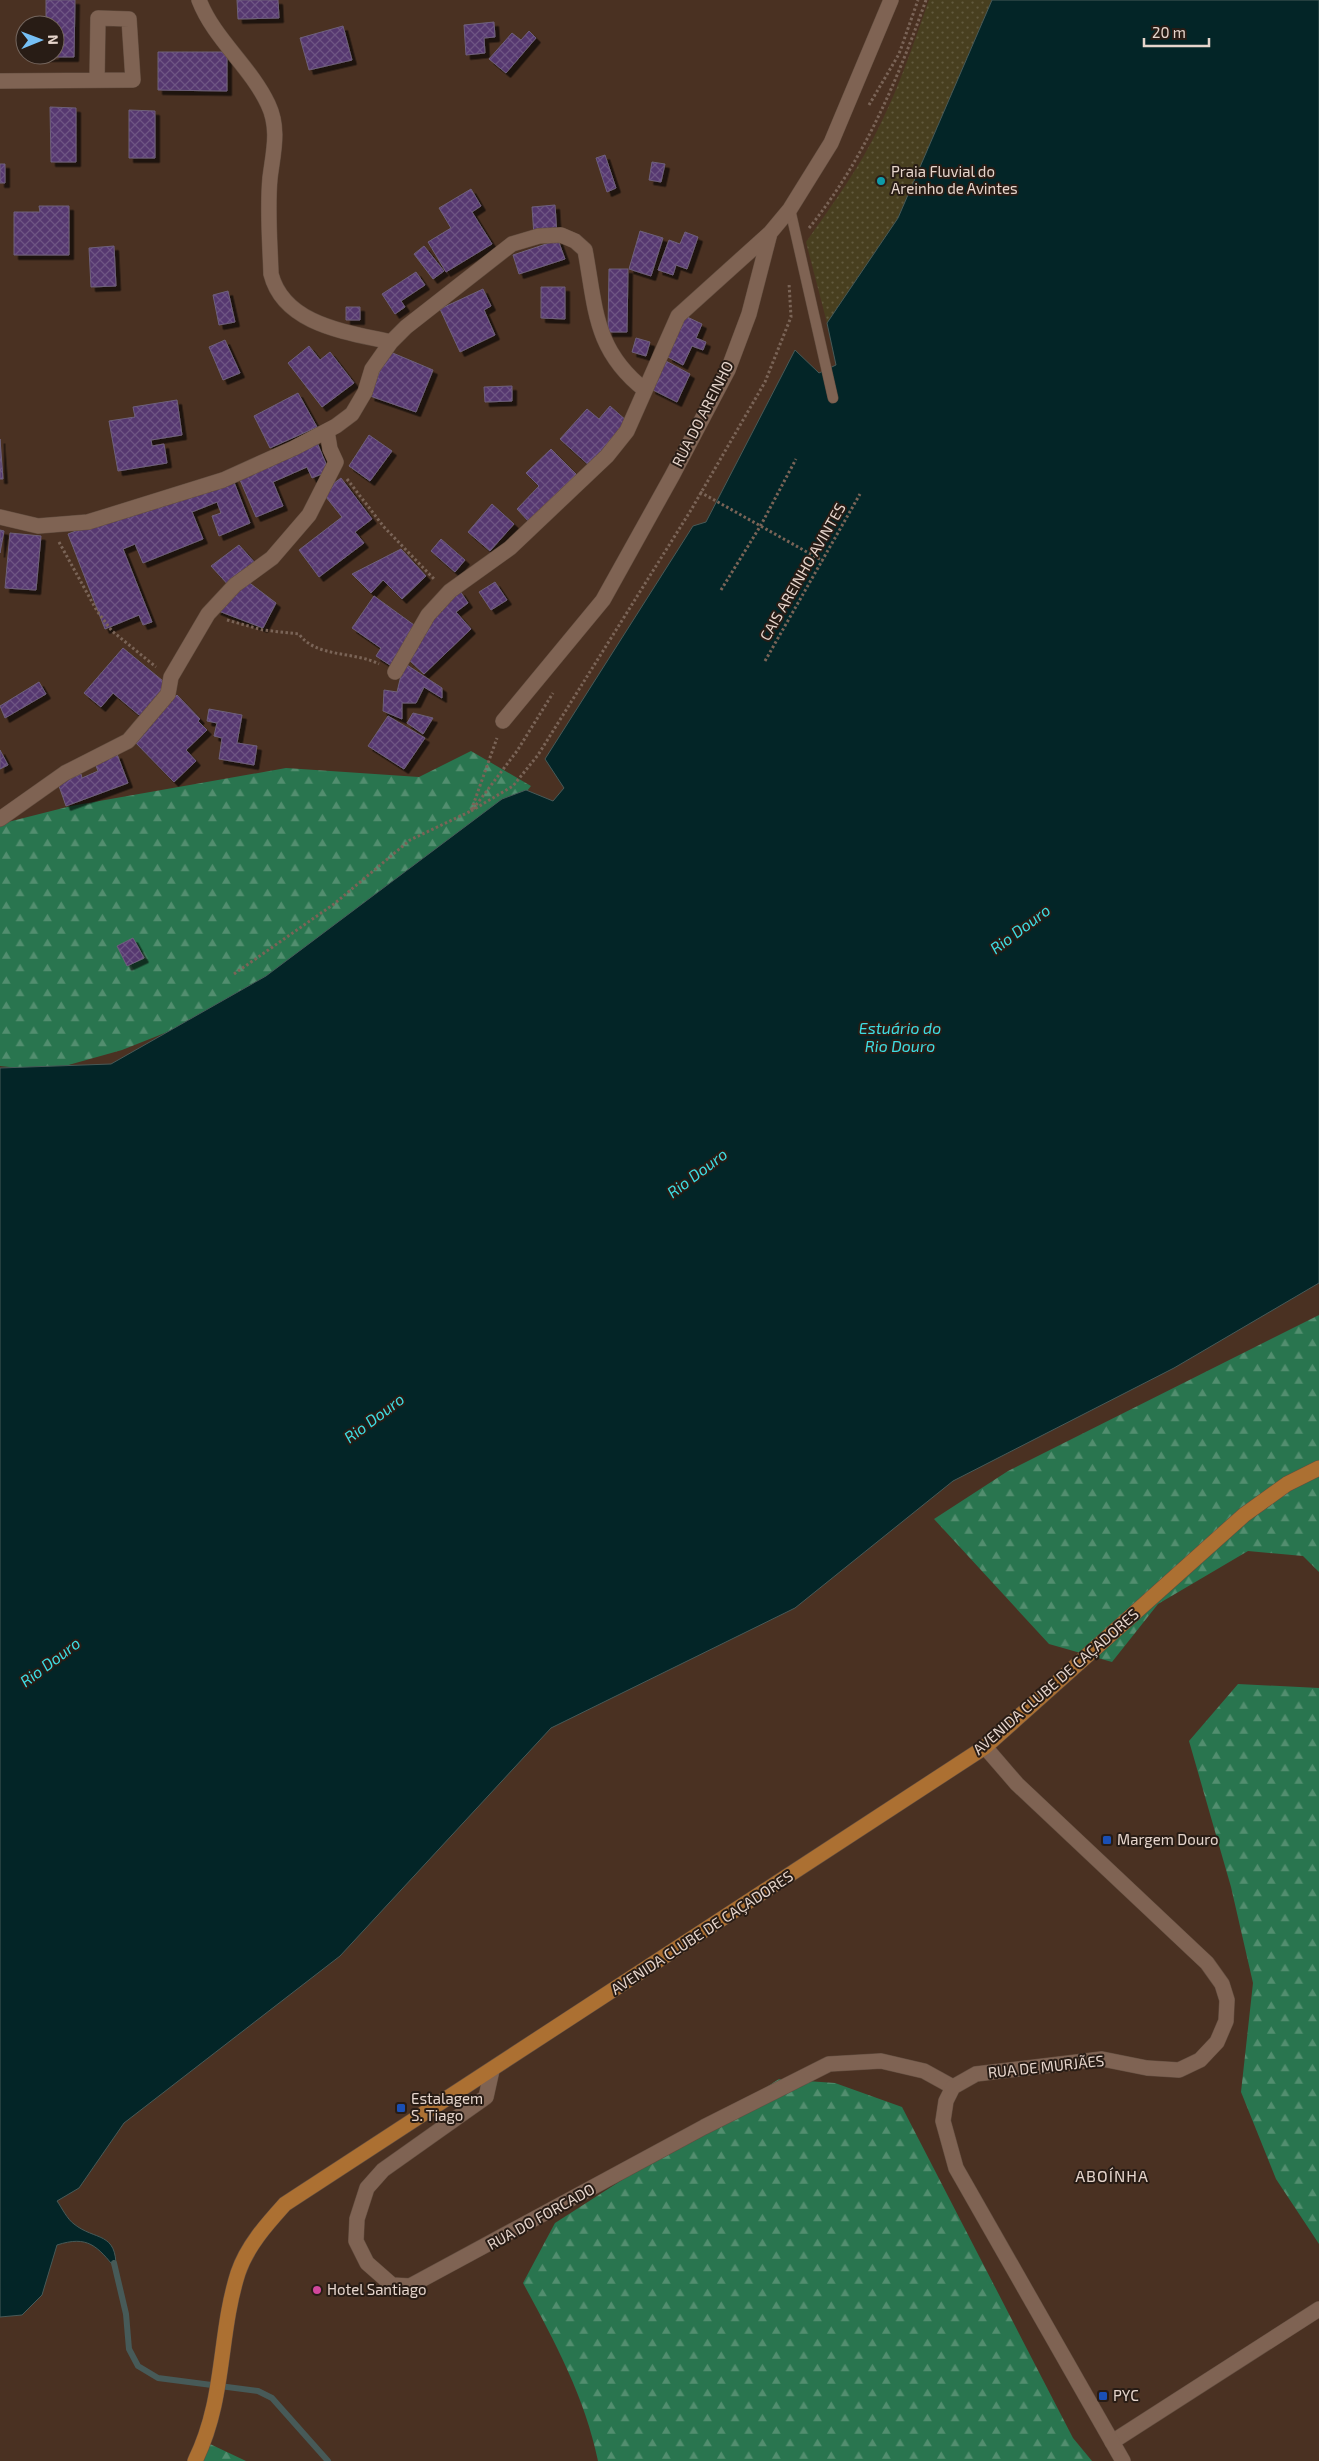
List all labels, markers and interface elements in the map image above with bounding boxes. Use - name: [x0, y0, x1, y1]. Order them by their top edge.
- north arrow: [15, 15, 65, 65]
- scale bar: [1144, 15, 1209, 47]
- text: 20 m: [1152, 23, 1186, 41]
- text: N: [45, 35, 62, 45]
- place label: Praia Fluvial do Areinho de Avintes: [891, 162, 1018, 197]
- marker: Praia Fluvial do Areinho de Avintes: [875, 175, 887, 187]
- street label: RUA DO AREINHO: [668, 358, 736, 469]
- street label: CAIS AREINHO AVINTES: [755, 500, 849, 643]
- water label: Rio Douro: [986, 900, 1054, 957]
- water label: Estuário do Rio Douro: [859, 1018, 941, 1055]
- water label: Rio Douro: [663, 1144, 731, 1201]
- water label: Rio Douro: [340, 1389, 408, 1446]
- street label: AVENIDA CLUBE DE CAÇADORES: [969, 1604, 1142, 1759]
- water label: Rio Douro: [16, 1633, 84, 1690]
- place label: Margem Douro: [1117, 1830, 1219, 1848]
- marker: Margem Douro: [1101, 1834, 1113, 1846]
- street label: AVENIDA CLUBE DE CAÇADORES: [607, 1866, 796, 1999]
- street label: RUA DE MURJÃES: [987, 2051, 1105, 2081]
- place label: Estalagem S. Tiago: [411, 2089, 483, 2124]
- marker: Estalagem S. Tiago: [395, 2102, 407, 2114]
- district label: ABOÍNHA: [1075, 2166, 1149, 2185]
- street label: RUA DO FORCADO: [484, 2179, 597, 2253]
- place label: Hotel Santiago: [327, 2280, 427, 2298]
- marker: Hotel Santiago: [311, 2284, 323, 2296]
- place label: PYC: [1113, 2386, 1139, 2404]
- marker: PYC: [1097, 2390, 1109, 2402]

